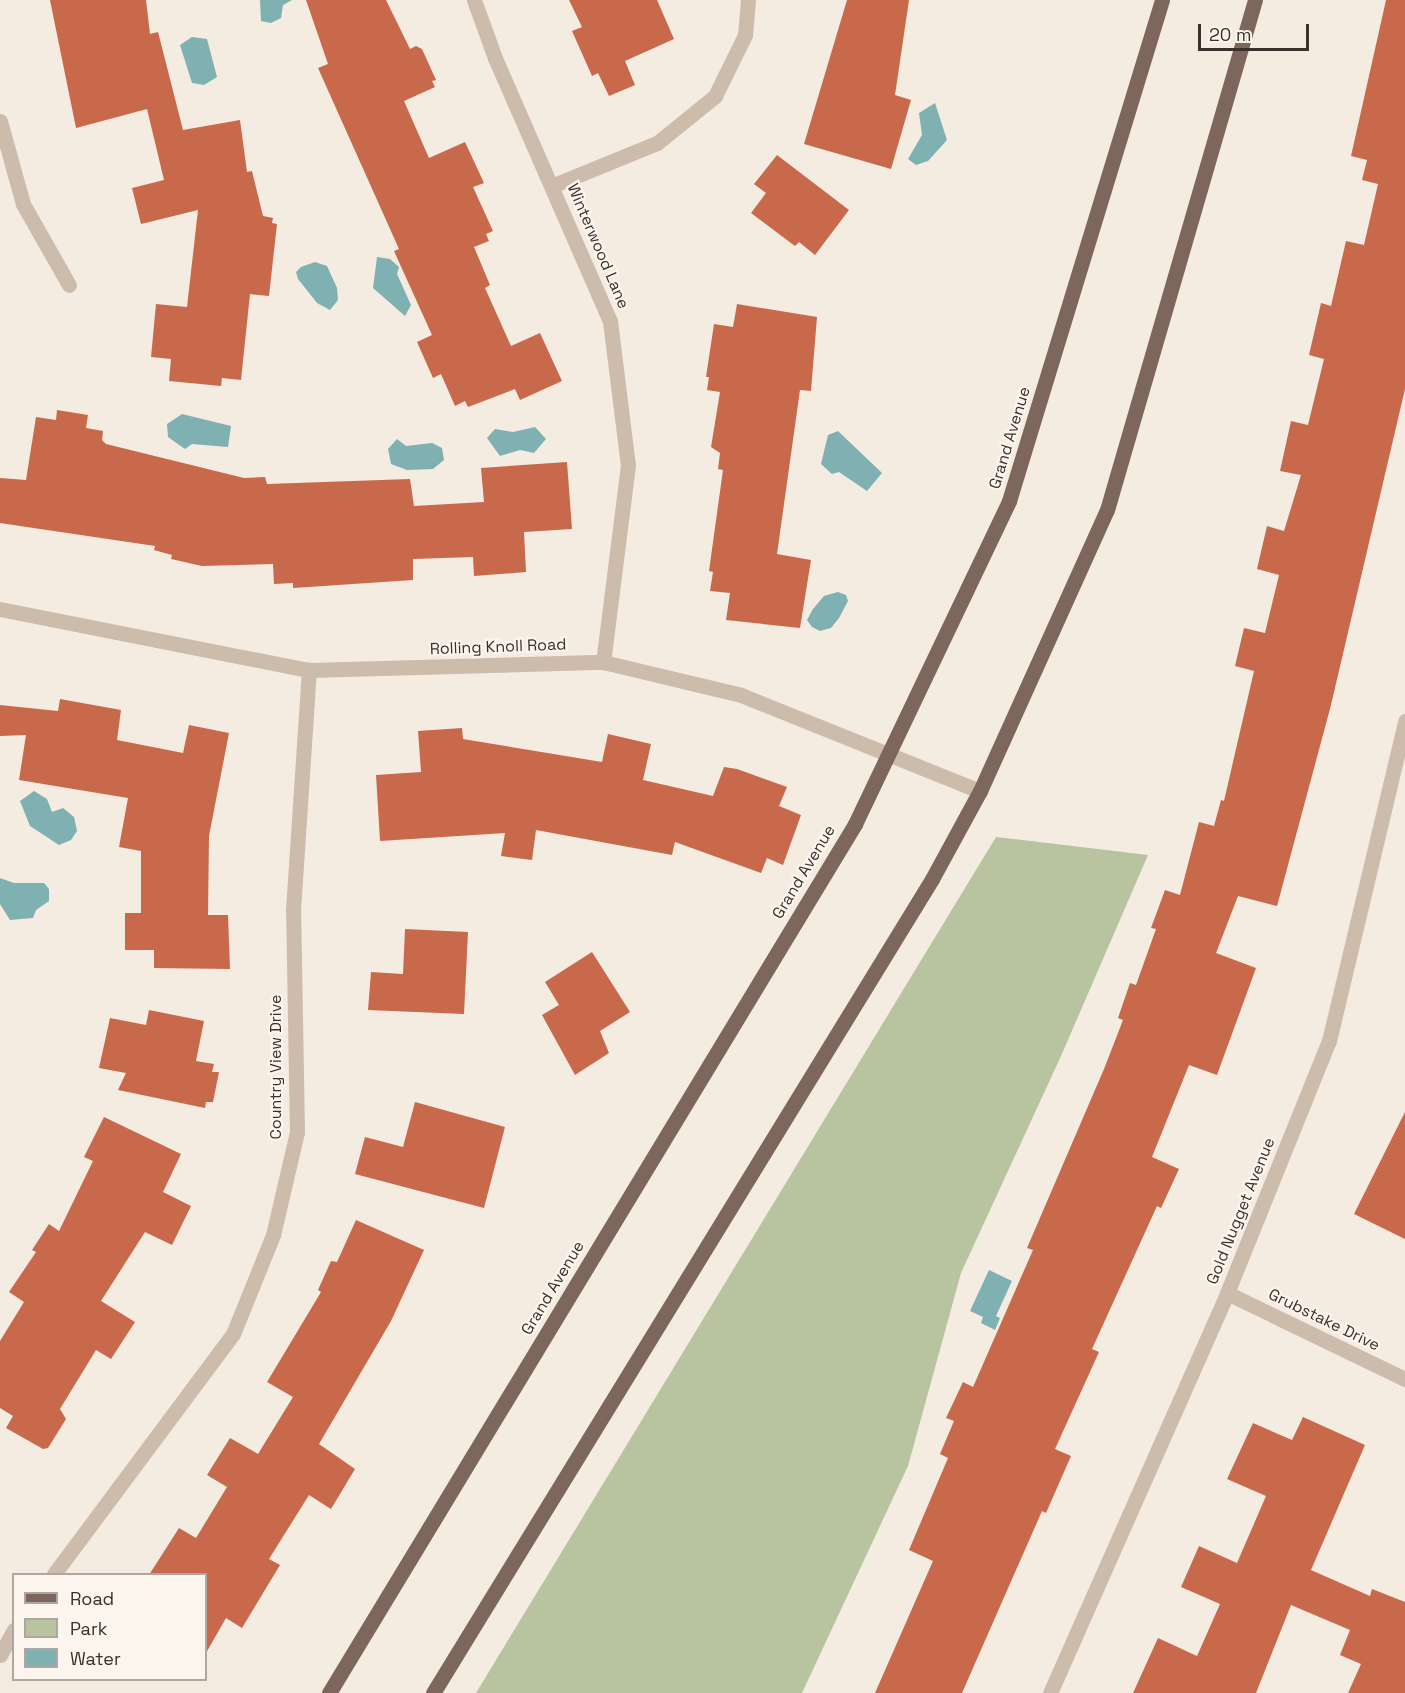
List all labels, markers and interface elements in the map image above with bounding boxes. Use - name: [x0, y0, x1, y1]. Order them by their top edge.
- scale bar: [1201, 12, 1312, 50]
- text: 20 m: [1209, 23, 1252, 46]
- street label: Winterwood Lane: [563, 181, 633, 311]
- street label: Grand Avenue: [985, 384, 1035, 492]
- street label: Rolling Knoll Road: [429, 635, 567, 659]
- street label: Grand Avenue: [768, 822, 840, 922]
- street label: Country View Drive: [266, 994, 286, 1140]
- street label: Gold Nugget Avenue: [1203, 1135, 1279, 1287]
- street label: Grand Avenue: [517, 1238, 589, 1338]
- street label: Grubstake Drive: [1265, 1285, 1383, 1355]
- legend: [12, 1573, 207, 1681]
- text: Road: [70, 1587, 114, 1610]
- text: Park: [70, 1617, 107, 1640]
- text: Water: [70, 1647, 121, 1670]

